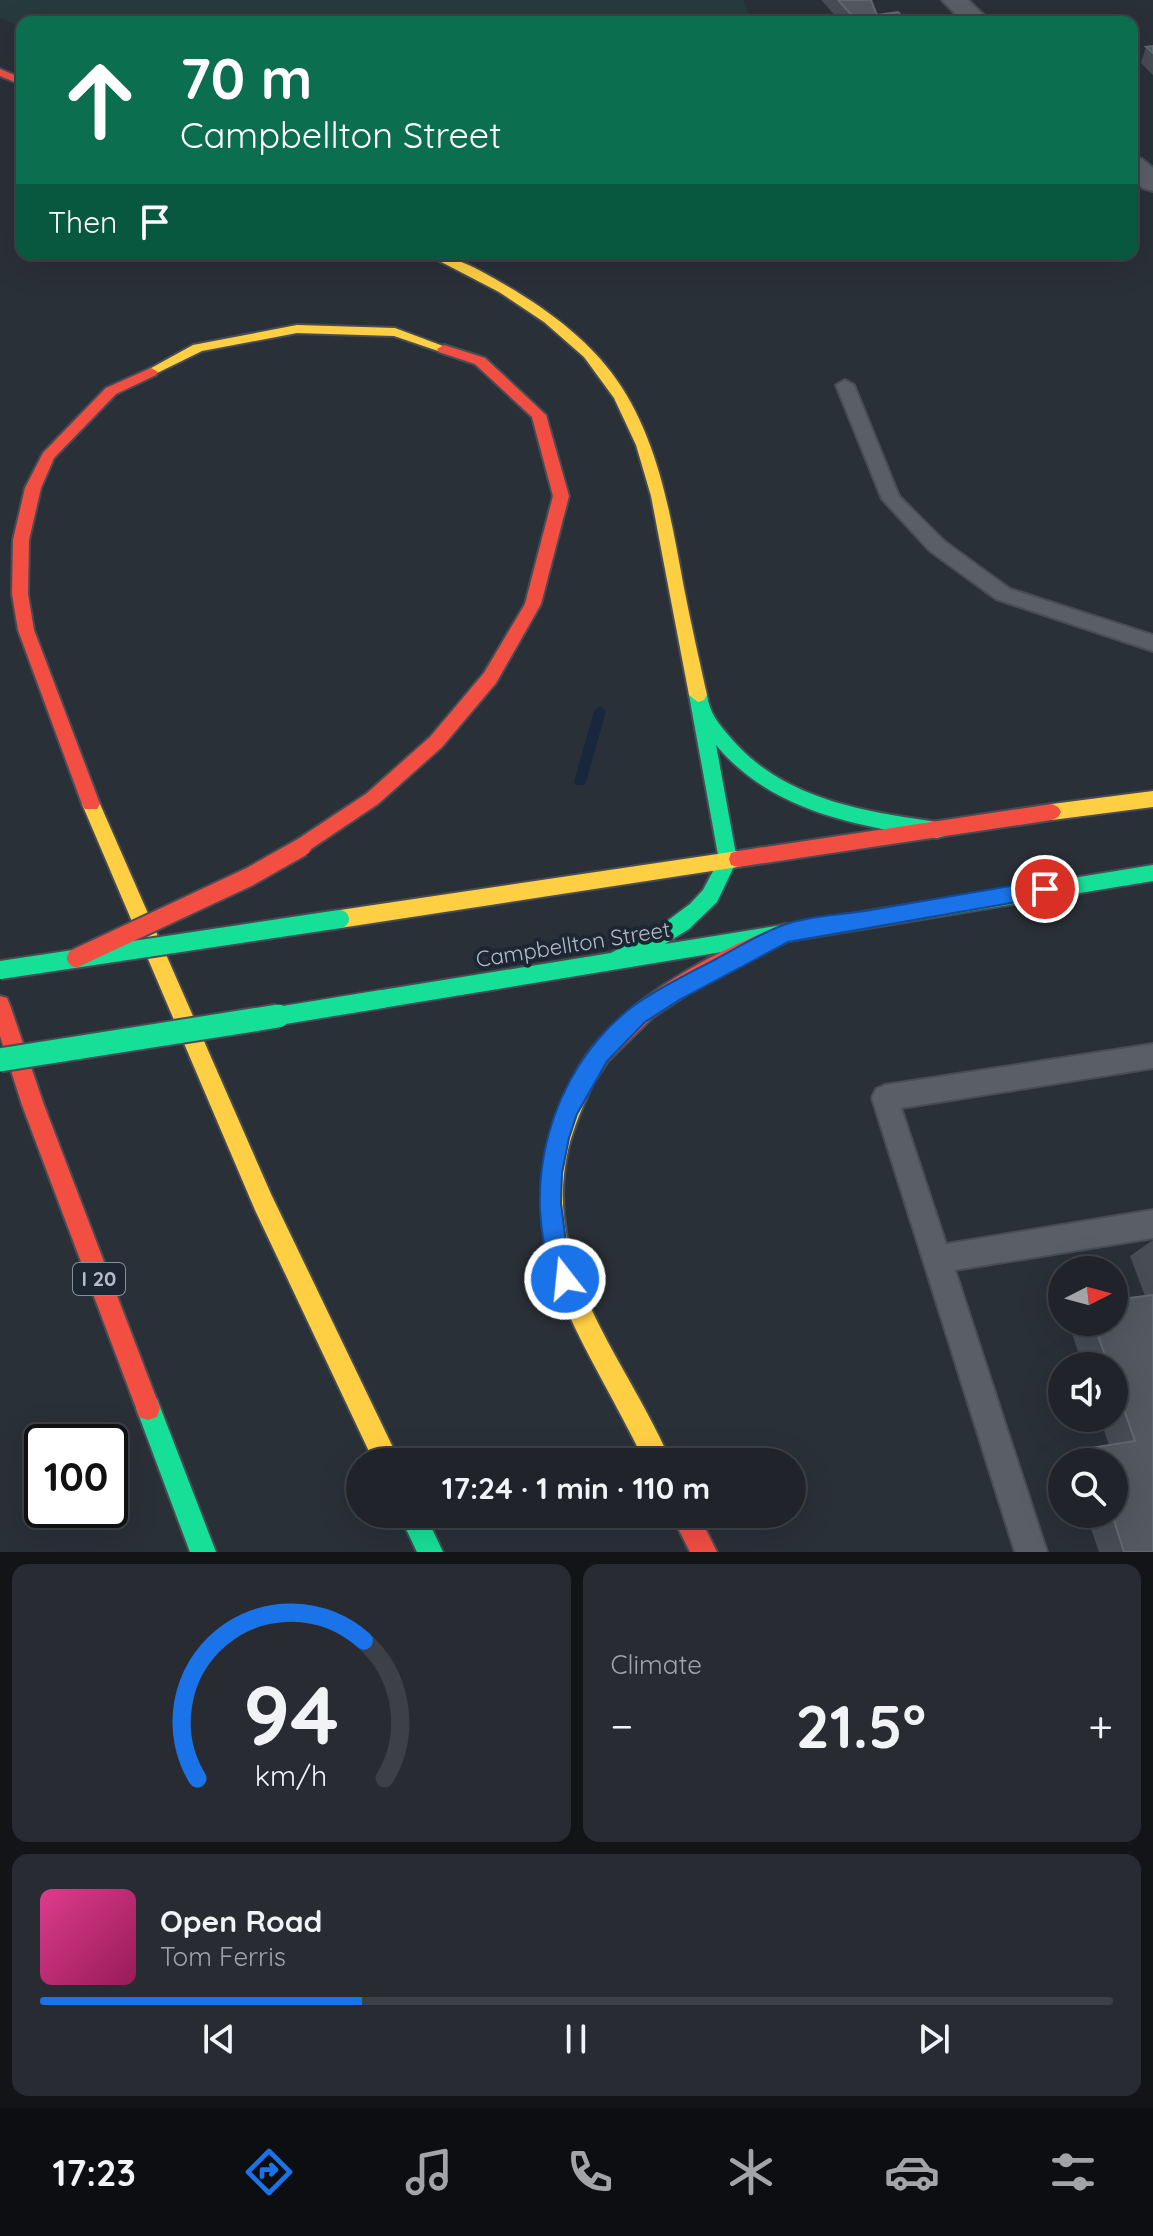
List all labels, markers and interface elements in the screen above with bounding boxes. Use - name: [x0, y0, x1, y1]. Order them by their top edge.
- text: 70 m: [180, 43, 312, 113]
- icon: ahead: [48, 48, 152, 152]
- text: Campbellton Street: [180, 112, 501, 157]
- icon: arrive: [133, 200, 177, 244]
- text: Then: [48, 203, 117, 241]
- pin: [1011, 855, 1079, 923]
- icon: arrive: [1023, 867, 1067, 911]
- street label: Campbellton Street: [474, 915, 672, 973]
- position arrow: [523, 1237, 607, 1321]
- north arrow: [1048, 1256, 1128, 1336]
- map controls: [1048, 1256, 1128, 1528]
- road number: I 20: [73, 1263, 125, 1295]
- button: sound: [1048, 1352, 1128, 1432]
- speed limit sign: 100: [24, 1424, 128, 1528]
- button: search: [1048, 1448, 1128, 1528]
- text: 17:24 · 1 min · 110 m: [442, 1469, 710, 1507]
- text: Climate: [611, 1648, 702, 1681]
- text: 94: [243, 1662, 339, 1766]
- text: 21.5°: [796, 1688, 926, 1763]
- text: −: [611, 1698, 633, 1753]
- text: +: [1088, 1698, 1113, 1753]
- text: km/h: [255, 1757, 328, 1793]
- text: Open Road: [160, 1902, 322, 1940]
- text: Tom Ferris: [160, 1940, 286, 1973]
- icon: previous: [197, 2017, 241, 2061]
- icon: pause: [554, 2017, 598, 2061]
- icon: next: [912, 2017, 956, 2061]
- icon: directions: [241, 2144, 297, 2200]
- icon: music: [401, 2144, 457, 2200]
- icon: phone: [562, 2144, 618, 2200]
- icon: climate: [723, 2144, 779, 2200]
- icon: car: [884, 2144, 940, 2200]
- icon: filters: [1045, 2144, 1101, 2200]
- text: 17:23: [52, 2150, 136, 2195]

